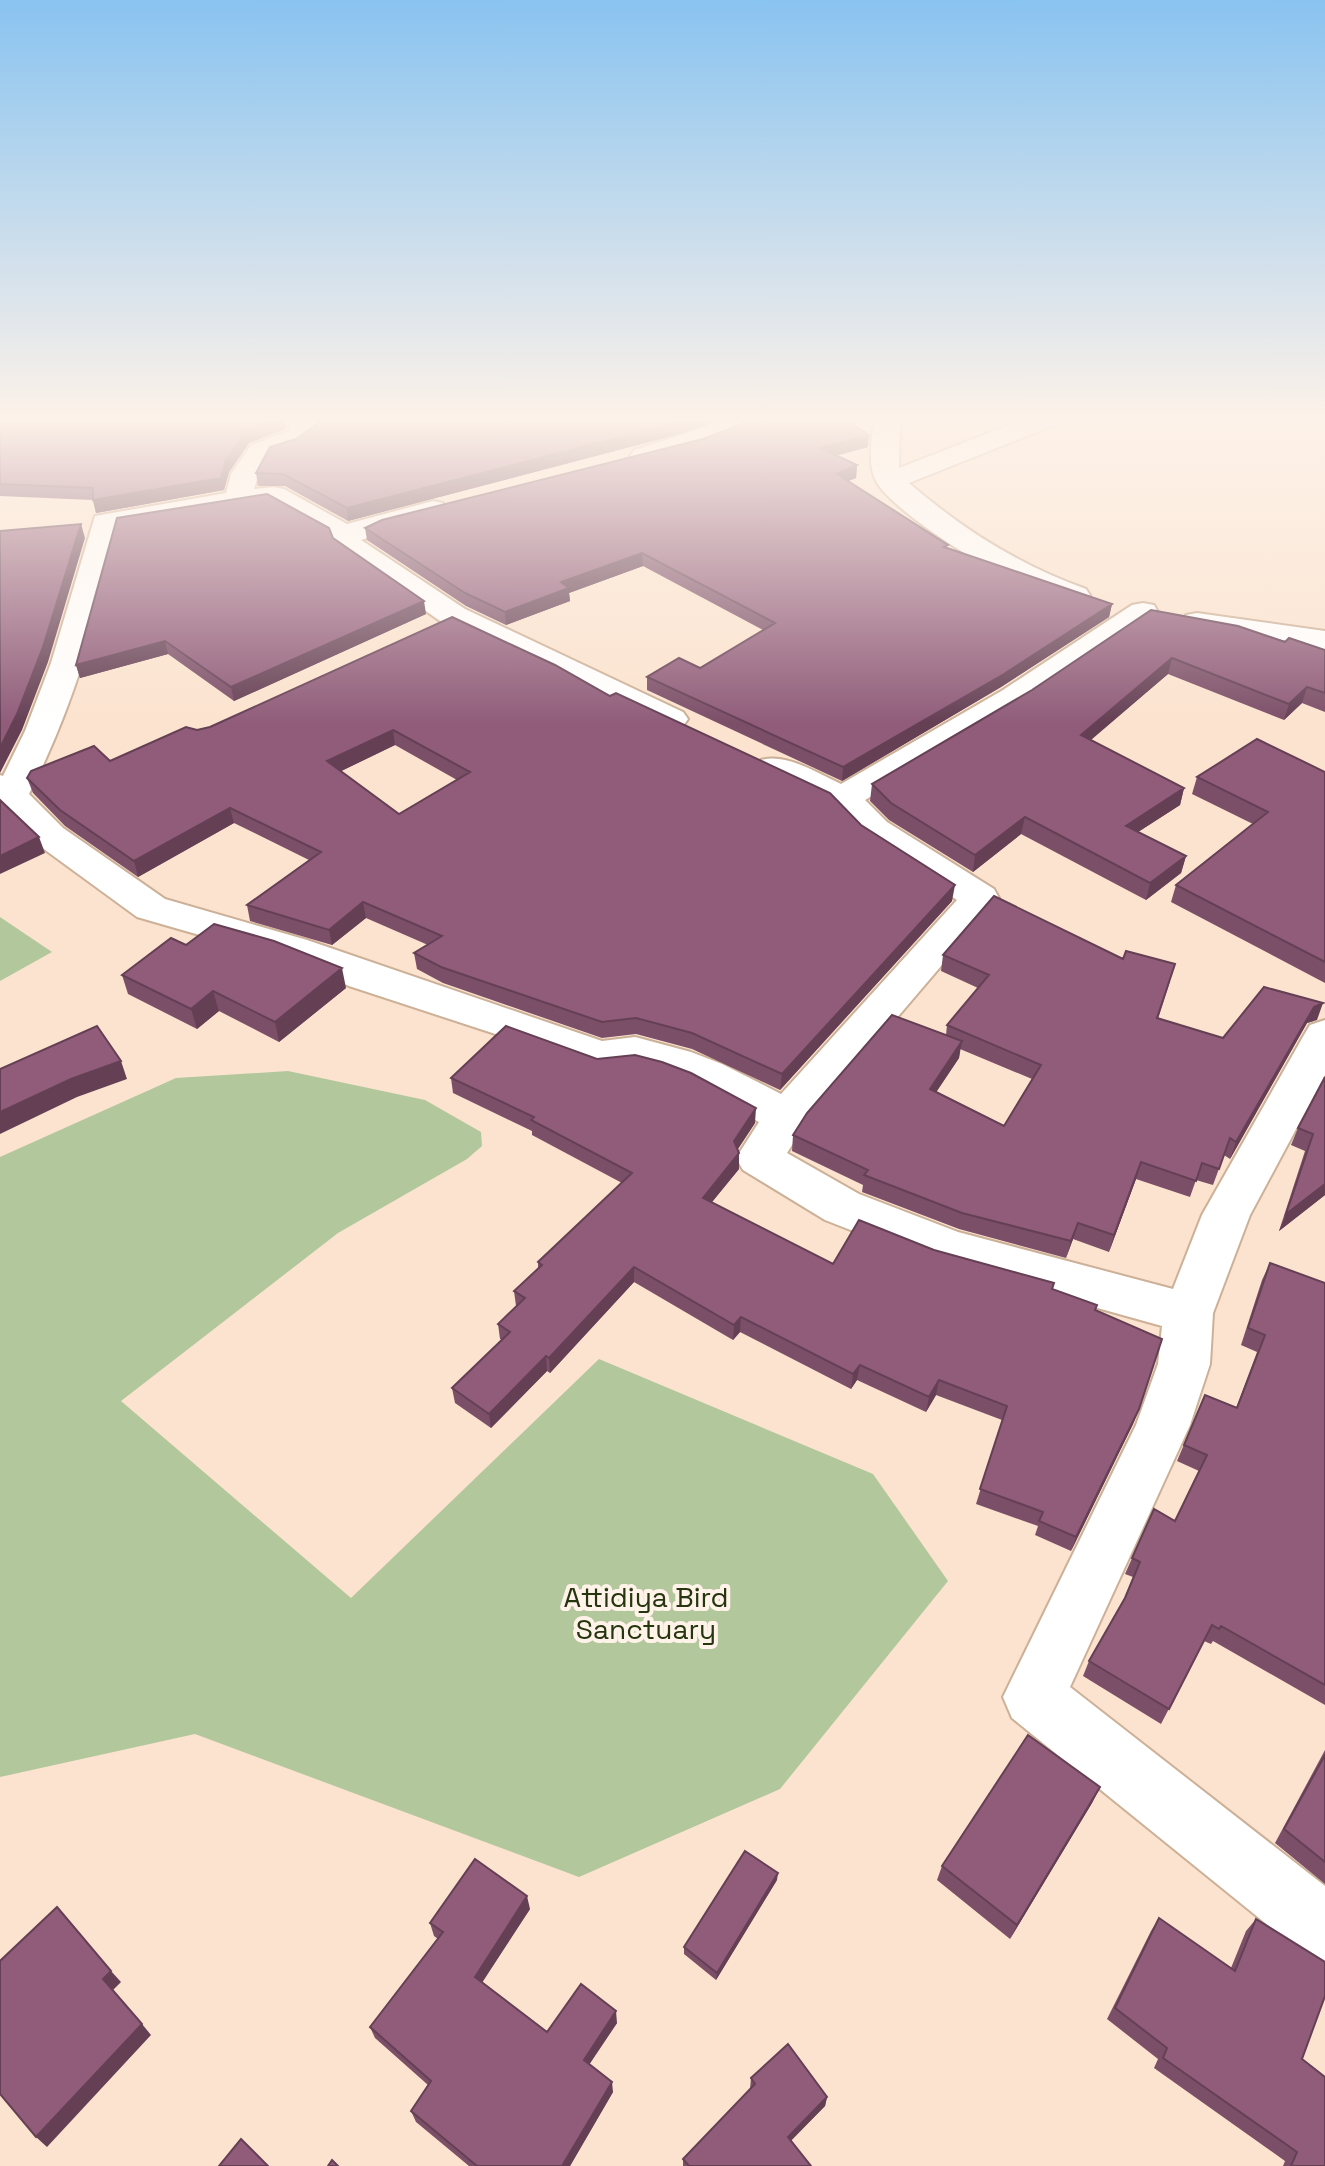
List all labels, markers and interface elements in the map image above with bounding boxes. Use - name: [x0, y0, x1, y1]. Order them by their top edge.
- park label: Attidiya Bird Sanctuary: [563, 1579, 729, 1647]

